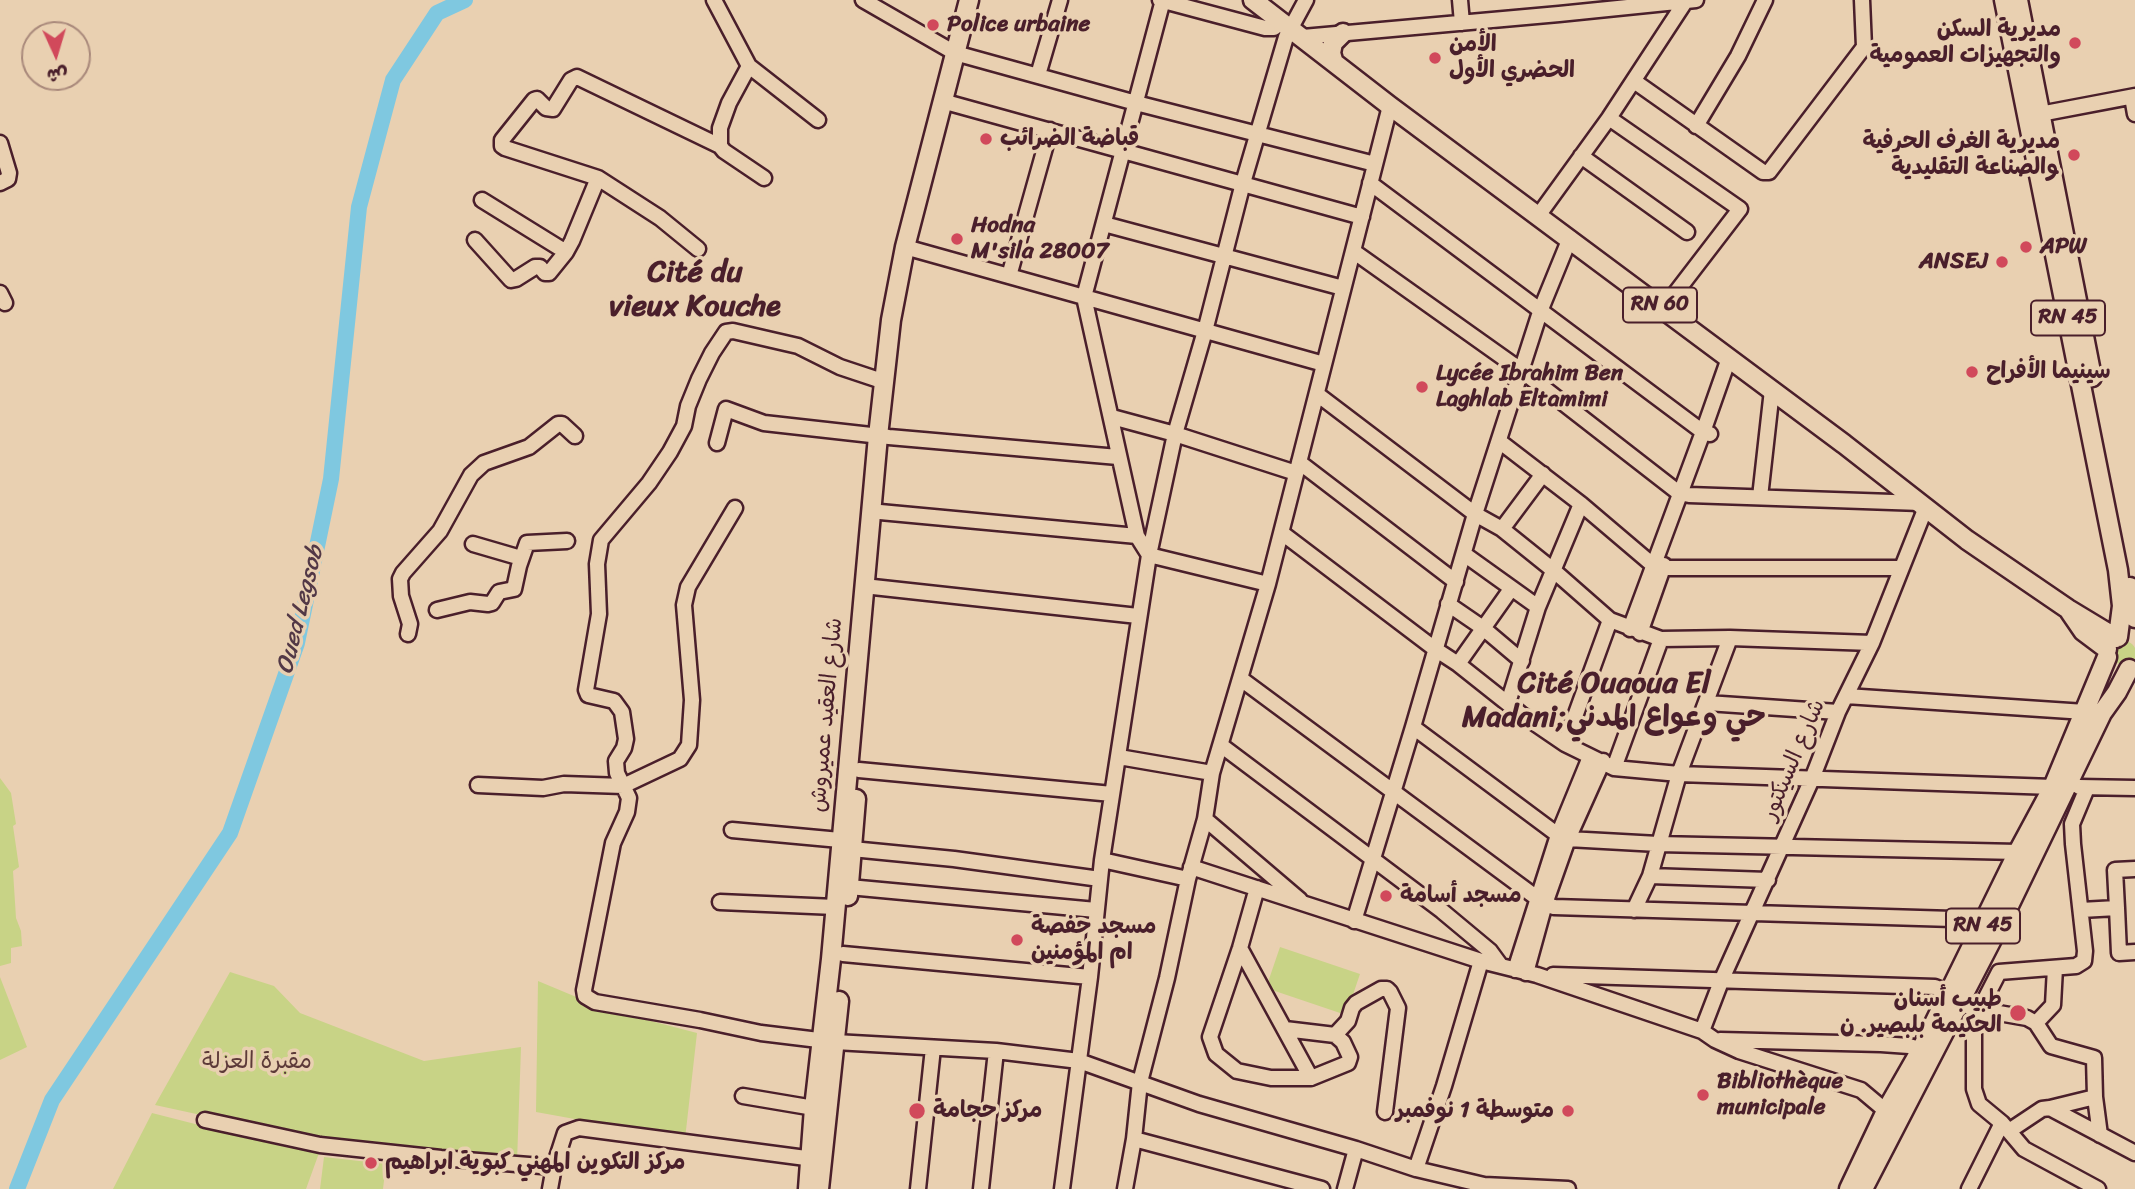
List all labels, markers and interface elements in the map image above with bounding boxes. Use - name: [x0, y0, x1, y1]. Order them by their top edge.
- place label: Police urbaine: [947, 11, 1090, 39]
- place label: مديرية السكن والتجهيزات العمومية: [1869, 16, 2061, 70]
- marker: Police urbaine: [925, 17, 941, 33]
- north arrow: [21, 21, 91, 91]
- place label: الأمن الحضري الأول: [1449, 31, 1575, 85]
- marker: مديرية السكن والتجهيزات العمومية: [2067, 35, 2083, 51]
- marker: الأمن الحضري الأول: [1427, 50, 1443, 66]
- text: ش: [46, 58, 69, 93]
- place label: قباضة الضرائب: [1000, 125, 1139, 153]
- place label: مديرية الغرف الحرفية والصناعة التقليدية: [1862, 128, 2060, 182]
- marker: قباضة الضرائب: [978, 131, 994, 147]
- marker: مديرية الغرف الحرفية والصناعة التقليدية: [2066, 147, 2082, 163]
- place label: Hodna M'sila 28007: [971, 212, 1109, 266]
- marker: Hodna M'sila 28007: [949, 231, 965, 247]
- place label: APW: [2040, 233, 2087, 261]
- marker: APW: [2018, 239, 2034, 255]
- place label: ANSEJ: [1919, 248, 1988, 276]
- marker: ANSEJ: [1994, 254, 2010, 270]
- district label: Cité du vieux Kouche: [609, 255, 781, 326]
- road number: RN 60: [1623, 288, 1697, 322]
- road number: RN 45: [2031, 300, 2105, 336]
- place label: سينيما الأفراح: [1986, 358, 2111, 386]
- place label: Lycée Ibrahim Ben Laghlab Eltamimi: [1436, 360, 1623, 414]
- marker: سينيما الأفراح: [1964, 364, 1980, 380]
- marker: Lycée Ibrahim Ben Laghlab Eltamimi: [1414, 379, 1430, 395]
- water label: Oued Legsob: [271, 543, 331, 677]
- street label: شارع العقيد عميروش: [805, 617, 849, 813]
- district label: Cité Ouaoua El Madani;حي وعواع المدني: [1462, 666, 1766, 736]
- street label: شارع السيكتور: [1756, 695, 1832, 825]
- place label: مسجد أسامة: [1400, 882, 1522, 910]
- marker: مسجد أسامة: [1378, 888, 1394, 904]
- road number: RN 45: [1946, 908, 2020, 944]
- place label: مسجد حفصة ام المؤمنين: [1031, 913, 1156, 967]
- marker: مسجد حفصة ام المؤمنين: [1009, 932, 1025, 948]
- place label: طبيب أسنان الحكيمة بلبصير. ن: [1840, 986, 2002, 1040]
- marker: طبيب أسنان الحكيمة بلبصير. ن: [2008, 1003, 2028, 1023]
- park label: مقبرة العزلة: [202, 1048, 312, 1076]
- place label: Bibliothèque municipale: [1717, 1068, 1843, 1122]
- marker: Bibliothèque municipale: [1695, 1087, 1711, 1103]
- place label: مركز حجامة: [933, 1097, 1042, 1125]
- place label: متوسطة 1 نوفمبر: [1396, 1097, 1554, 1125]
- marker: مركز حجامة: [907, 1101, 927, 1121]
- marker: متوسطة 1 نوفمبر: [1560, 1103, 1576, 1119]
- place label: مركز التكوين المهني كبوية ابراهيم: [385, 1149, 685, 1177]
- marker: مركز التكوين المهني كبوية ابراهيم: [363, 1155, 379, 1171]

